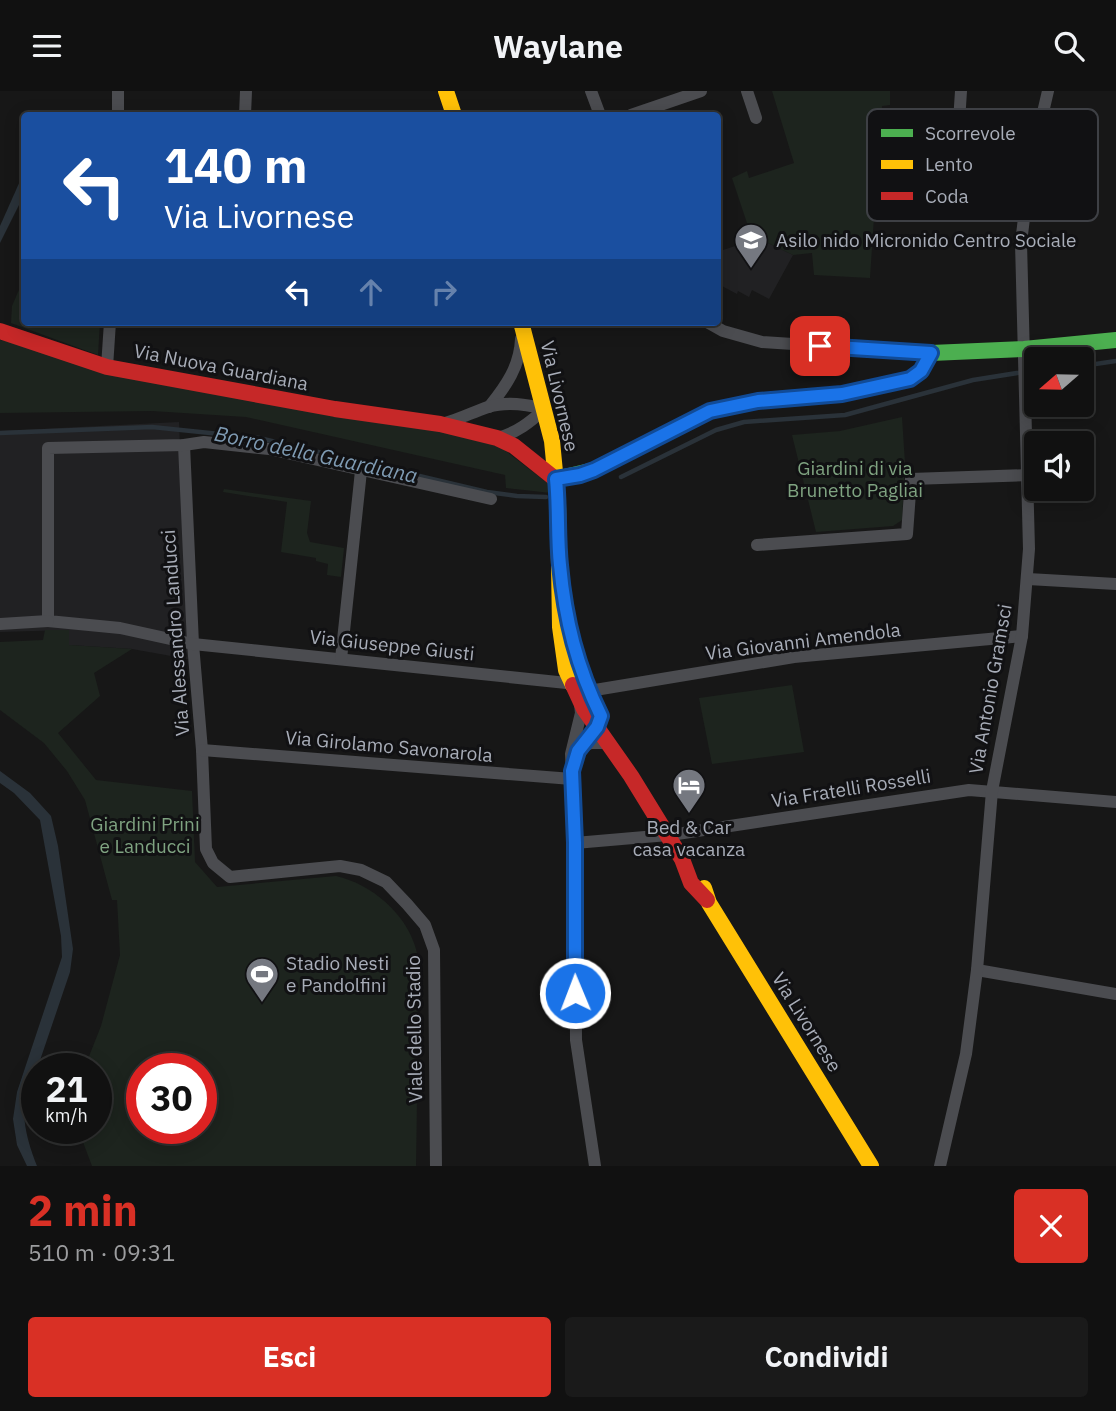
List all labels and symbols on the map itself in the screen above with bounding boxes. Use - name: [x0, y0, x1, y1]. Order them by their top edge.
- legend: [867, 109, 1098, 221]
- text: Scorrevole: [925, 121, 1016, 145]
- text: Lento: [925, 152, 973, 176]
- text: Coda: [925, 184, 969, 208]
- school or university icon: Asilo nido Micronido Centro Sociale: [732, 221, 770, 270]
- place label: Asilo nido Micronido Centro Sociale: [776, 228, 1077, 252]
- pin: [790, 316, 850, 376]
- street label: Via Nuova Guardiana: [132, 338, 310, 396]
- street label: Via Livornese: [536, 338, 584, 454]
- north arrow: [1024, 347, 1094, 417]
- water label: Borro della Guardiana: [212, 419, 420, 489]
- park label: Giardini di via Brunetto Pagliai: [787, 456, 923, 502]
- street label: Via Alessandro Landucci: [156, 529, 194, 737]
- street label: Via Antonio Gramsci: [963, 602, 1017, 776]
- street label: Via Giovanni Amendola: [704, 617, 902, 665]
- street label: Via Giuseppe Giusti: [308, 624, 476, 666]
- street label: Via Girolamo Savonarola: [284, 725, 494, 767]
- street label: Via Fratelli Rosselli: [770, 764, 932, 812]
- hotel icon: Bed & Car casa vacanza: [670, 766, 708, 815]
- park label: Giardini Prini e Landucci: [90, 812, 200, 858]
- place label: Bed & Car casa vacanza: [633, 815, 745, 861]
- place label: Stadio Nesti e Pandolfini: [286, 951, 389, 997]
- sports icon: Stadio Nesti e Pandolfini: [243, 955, 281, 1004]
- street label: Viale dello Stadio: [401, 955, 427, 1103]
- position arrow: [538, 956, 612, 1030]
- street label: Via Livornese: [767, 968, 847, 1076]
- speed limit sign: 30: [126, 1053, 217, 1144]

